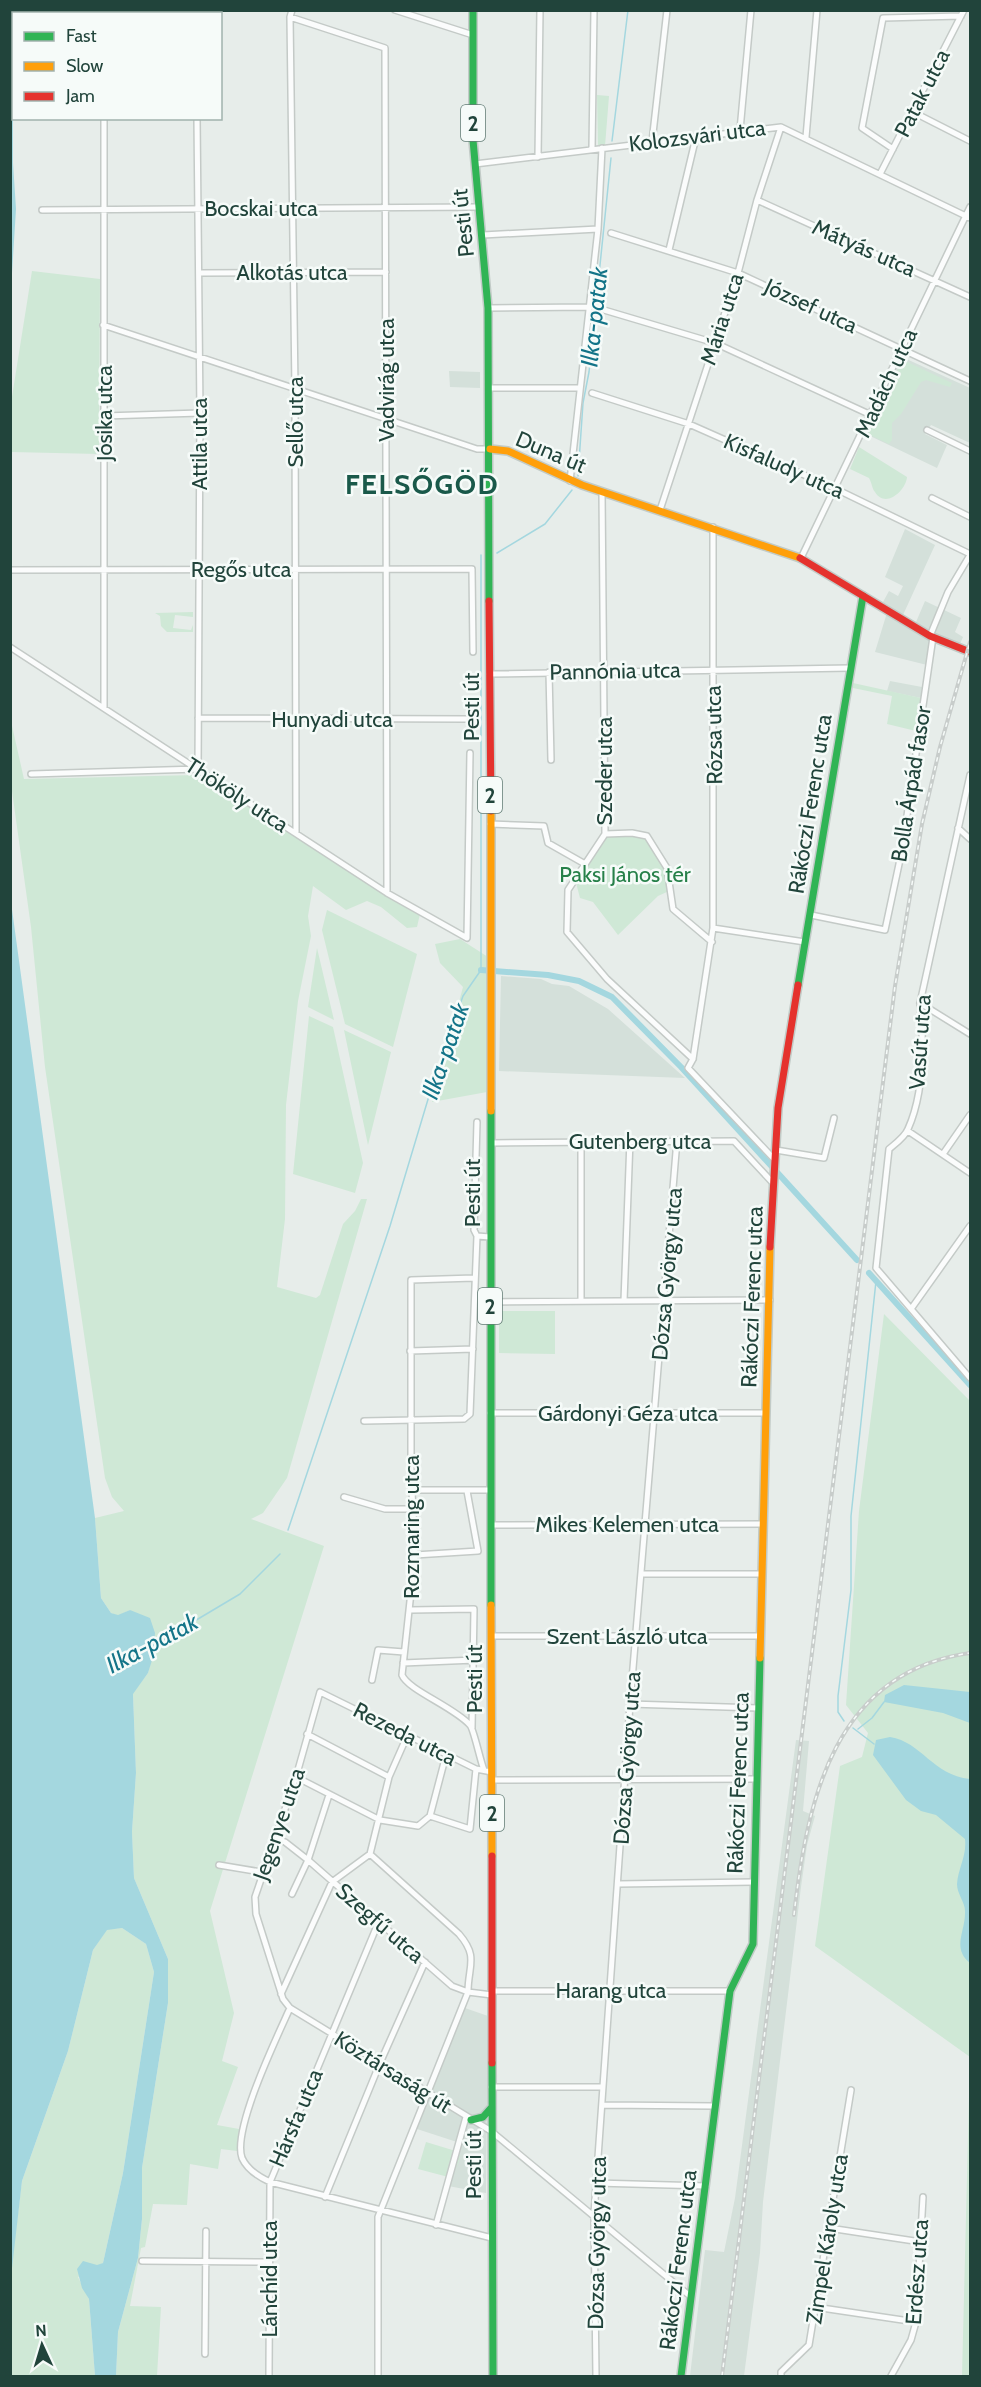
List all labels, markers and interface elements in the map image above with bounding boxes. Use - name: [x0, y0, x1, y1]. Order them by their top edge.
- legend: [12, 12, 222, 120]
- text: Fast: [66, 25, 97, 47]
- street label: Patak utca: [888, 44, 956, 141]
- text: Slow: [66, 55, 103, 77]
- text: Jam: [65, 85, 95, 107]
- road number: 2: [461, 105, 485, 141]
- street label: Kolozsvári utca: [627, 114, 767, 158]
- street label: Pesti út: [446, 187, 480, 259]
- street label: Bocskai utca: [204, 195, 318, 222]
- street label: Mátyás utca: [808, 213, 920, 283]
- street label: Alkotás utca: [236, 259, 348, 286]
- water label: Ilka-patak: [574, 265, 614, 368]
- street label: Mária utca: [695, 269, 750, 368]
- street label: József utca: [759, 272, 862, 339]
- street label: Vadvirág utca: [373, 318, 400, 442]
- street label: Madách utca: [849, 324, 923, 442]
- street label: Jósika utca: [91, 365, 118, 462]
- street label: Sellő utca: [282, 376, 309, 467]
- street label: Attila utca: [186, 397, 213, 490]
- street label: Duna út: [512, 425, 591, 479]
- street label: Kisfaludy utca: [720, 427, 849, 505]
- district label: FELSŐGÖD: [345, 467, 499, 501]
- street label: Regős utca: [191, 556, 292, 583]
- street label: Pannónia utca: [549, 656, 681, 686]
- street label: Pesti út: [458, 672, 485, 741]
- street label: Rózsa utca: [700, 685, 728, 785]
- street label: Bolla Árpád fasor: [885, 704, 937, 864]
- street label: Hunyadi utca: [271, 706, 393, 733]
- street label: Rákóczi Ferenc utca: [782, 712, 838, 896]
- street label: Szeder utca: [591, 716, 618, 825]
- street label: Thököly utca: [180, 752, 294, 839]
- road number: 2: [478, 777, 502, 813]
- park label: Paksi János tér: [559, 861, 691, 888]
- street label: Vasút utca: [903, 993, 937, 1091]
- water label: Ilka-patak: [415, 998, 475, 1103]
- street label: Gutenberg utca: [569, 1128, 712, 1155]
- street label: Pesti út: [459, 1158, 486, 1227]
- street label: Dózsa György utca: [646, 1186, 688, 1362]
- street label: Rákóczi Ferenc utca: [735, 1205, 769, 1388]
- road number: 2: [478, 1288, 502, 1324]
- street label: Gárdonyi Géza utca: [538, 1400, 719, 1427]
- street label: Rozmaring utca: [398, 1454, 425, 1599]
- street label: Mikes Kelemen utca: [535, 1511, 719, 1538]
- water label: Ilka-patak: [101, 1606, 204, 1679]
- street label: Szent László utca: [546, 1623, 708, 1650]
- street label: Pesti út: [461, 1644, 488, 1713]
- street label: Dózsa György utca: [607, 1670, 647, 1845]
- street label: Rákóczi Ferenc utca: [721, 1691, 755, 1874]
- street label: Rezeda utca: [349, 1696, 462, 1772]
- street label: Jegenye utca: [247, 1764, 311, 1885]
- road number: 2: [480, 1795, 504, 1831]
- street label: Szegfű utca: [330, 1877, 430, 1969]
- street label: Harang utca: [556, 1977, 667, 2004]
- street label: Köztársaság út: [329, 2025, 457, 2119]
- street label: Hársfa utca: [263, 2064, 329, 2171]
- street label: Pesti út: [460, 2130, 487, 2199]
- street label: Zimpel Károly utca: [800, 2152, 854, 2326]
- street label: Dózsa György utca: [582, 2156, 612, 2330]
- street label: Rákóczi Ferenc utca: [654, 2168, 703, 2352]
- street label: Erdész utca: [900, 2218, 934, 2326]
- street label: Lánchíd utca: [256, 2220, 283, 2338]
- north arrow: [12, 2315, 72, 2375]
- text: N: [35, 2321, 47, 2340]

